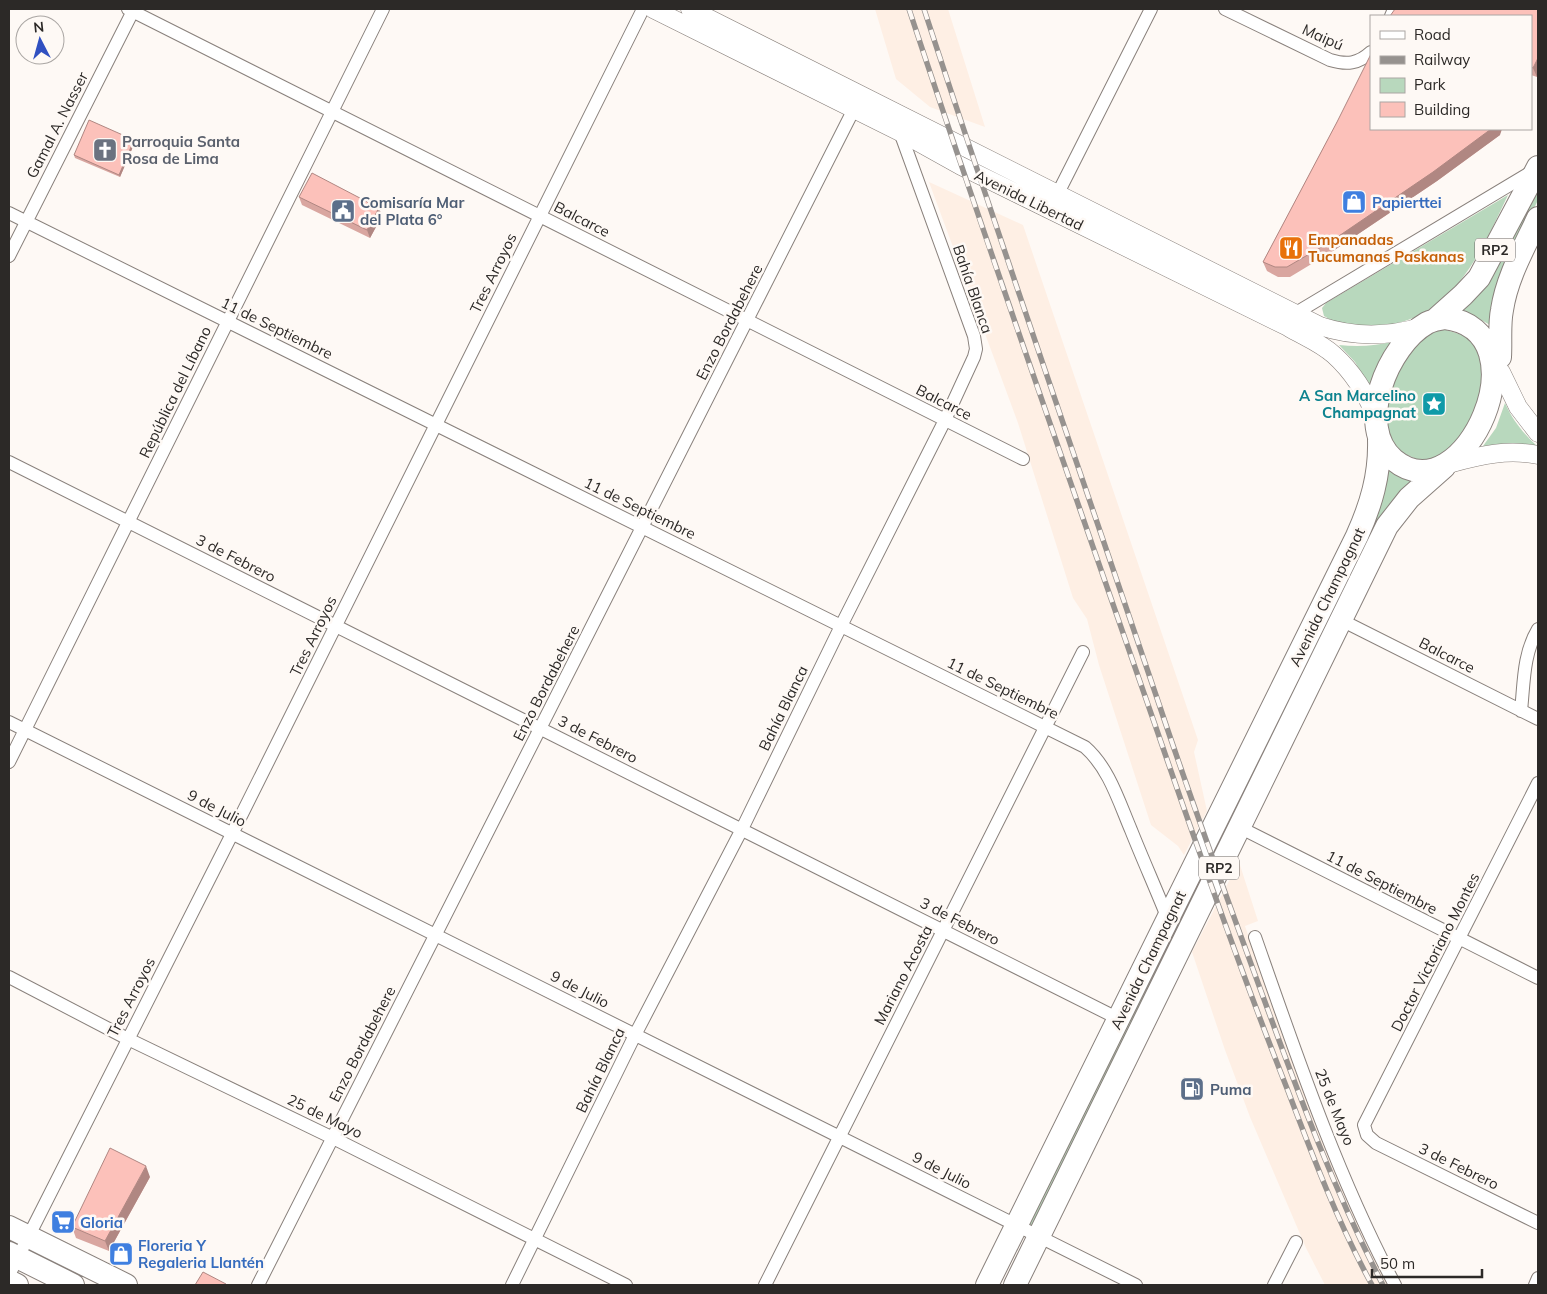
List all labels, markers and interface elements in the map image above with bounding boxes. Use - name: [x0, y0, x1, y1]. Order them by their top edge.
- north arrow: [15, 15, 65, 65]
- legend: [1370, 15, 1532, 130]
- text: N: [32, 18, 45, 37]
- street label: Maipú: [1299, 20, 1347, 54]
- text: Road: [1414, 25, 1451, 44]
- text: Railway: [1414, 50, 1470, 69]
- street label: Gamal A. Nasser: [22, 68, 92, 181]
- text: Park: [1414, 75, 1446, 94]
- text: Building: [1414, 100, 1470, 119]
- place label: Parroquia Santa Rosa de Lima: [122, 132, 240, 168]
- church icon: Parroquia Santa Rosa de Lima: [92, 137, 118, 163]
- street label: Avenida Libertad: [971, 165, 1087, 235]
- shop icon: Papierttei: [1341, 189, 1367, 215]
- place label: Comisaría Mar del Plata 6°: [360, 193, 464, 229]
- place label: Papierttei: [1372, 193, 1442, 212]
- street label: Balcarce: [551, 197, 613, 241]
- public building icon: Comisaría Mar del Plata 6°: [330, 198, 356, 224]
- street label: Tres Arroyos: [465, 230, 521, 316]
- place label: Empanadas Tucumanas Paskanas: [1308, 230, 1464, 266]
- restaurant icon: Empanadas Tucumanas Paskanas: [1278, 235, 1304, 261]
- road number: RP2: [1475, 238, 1515, 262]
- street label: Bahía Blanca: [949, 242, 997, 336]
- street label: Enzo Bordabehere: [692, 261, 766, 383]
- street label: 11 de Septiembre: [218, 293, 336, 363]
- street label: República del Líbano: [135, 323, 215, 461]
- street label: Balcarce: [913, 380, 975, 424]
- place label: A San Marcelino Champagnat: [1299, 386, 1416, 422]
- place icon: A San Marcelino Champagnat: [1421, 391, 1447, 417]
- street label: 11 de Septiembre: [581, 473, 699, 543]
- street label: Avenida Champagnat: [1285, 524, 1369, 670]
- street label: 3 de Febrero: [193, 530, 279, 586]
- street label: Tres Arroyos: [285, 593, 341, 679]
- street label: Enzo Bordabehere: [509, 622, 583, 744]
- street label: Balcarce: [1416, 633, 1478, 677]
- street label: 11 de Septiembre: [944, 653, 1062, 723]
- street label: Bahía Blanca: [754, 662, 812, 754]
- street label: 3 de Febrero: [555, 711, 641, 767]
- street label: 9 de Julio: [184, 785, 250, 831]
- street label: 11 de Septiembre: [1323, 846, 1441, 918]
- road number: RP2: [1199, 856, 1239, 880]
- street label: Doctor Victoriano Montes: [1387, 869, 1483, 1035]
- street label: Avenida Champagnat: [1106, 887, 1190, 1033]
- street label: 3 de Febrero: [917, 893, 1003, 949]
- street label: Mariano Acosta: [870, 922, 936, 1028]
- street label: Tres Arroyos: [103, 954, 159, 1040]
- street label: 9 de Julio: [547, 966, 613, 1012]
- street label: Enzo Bordabehere: [325, 983, 399, 1105]
- street label: Bahía Blanca: [571, 1024, 629, 1116]
- street label: 25 de Mayo: [1311, 1066, 1359, 1148]
- fuel station icon: Puma: [1179, 1076, 1205, 1102]
- place label: Puma: [1210, 1080, 1252, 1099]
- street label: 25 de Mayo: [284, 1090, 366, 1142]
- street label: 3 de Febrero: [1416, 1138, 1502, 1194]
- street label: 9 de Julio: [909, 1147, 975, 1193]
- supermarket icon: Gloria: [50, 1209, 76, 1235]
- place label: Gloria: [80, 1213, 123, 1232]
- place label: Floreria Y Regaleria Llantén: [138, 1236, 264, 1272]
- shop icon: Floreria Y Regaleria Llantén: [108, 1241, 134, 1267]
- scale bar: [1372, 1246, 1482, 1278]
- text: 50 m: [1380, 1254, 1415, 1273]

